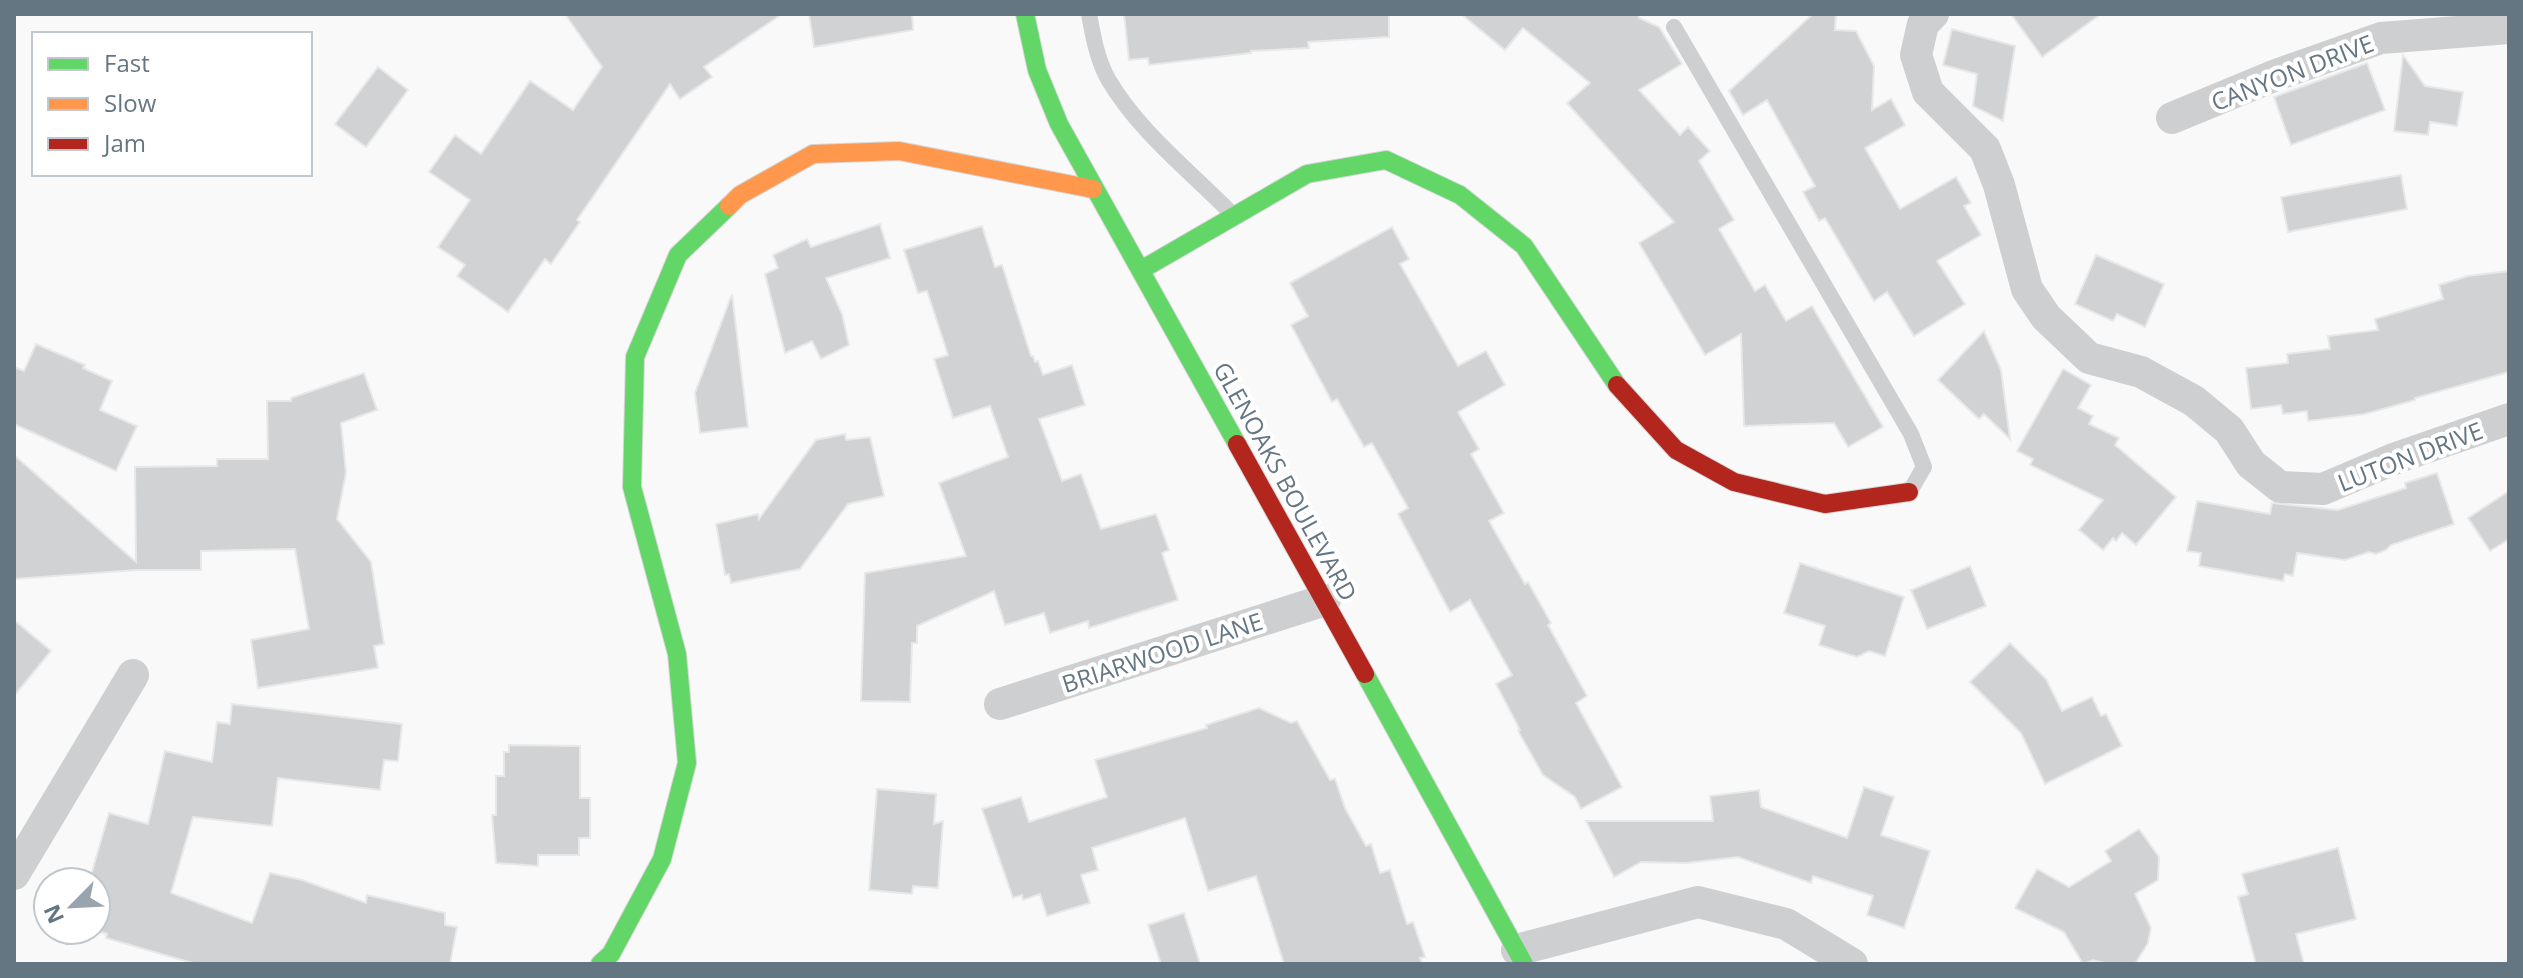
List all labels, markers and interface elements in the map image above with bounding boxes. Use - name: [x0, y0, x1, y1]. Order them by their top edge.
- street label: CANYON DRIVE: [2206, 26, 2378, 118]
- legend: [32, 32, 312, 176]
- text: Fast: [104, 46, 150, 79]
- text: Slow: [104, 86, 157, 119]
- text: Jam: [102, 126, 146, 159]
- street label: GLENOAKS BOULEVARD: [1206, 356, 1366, 606]
- street label: LUTON DRIVE: [2333, 413, 2487, 499]
- street label: BRIARWOOD LANE: [1057, 604, 1267, 700]
- north arrow: [32, 866, 112, 946]
- text: N: [35, 900, 70, 929]

